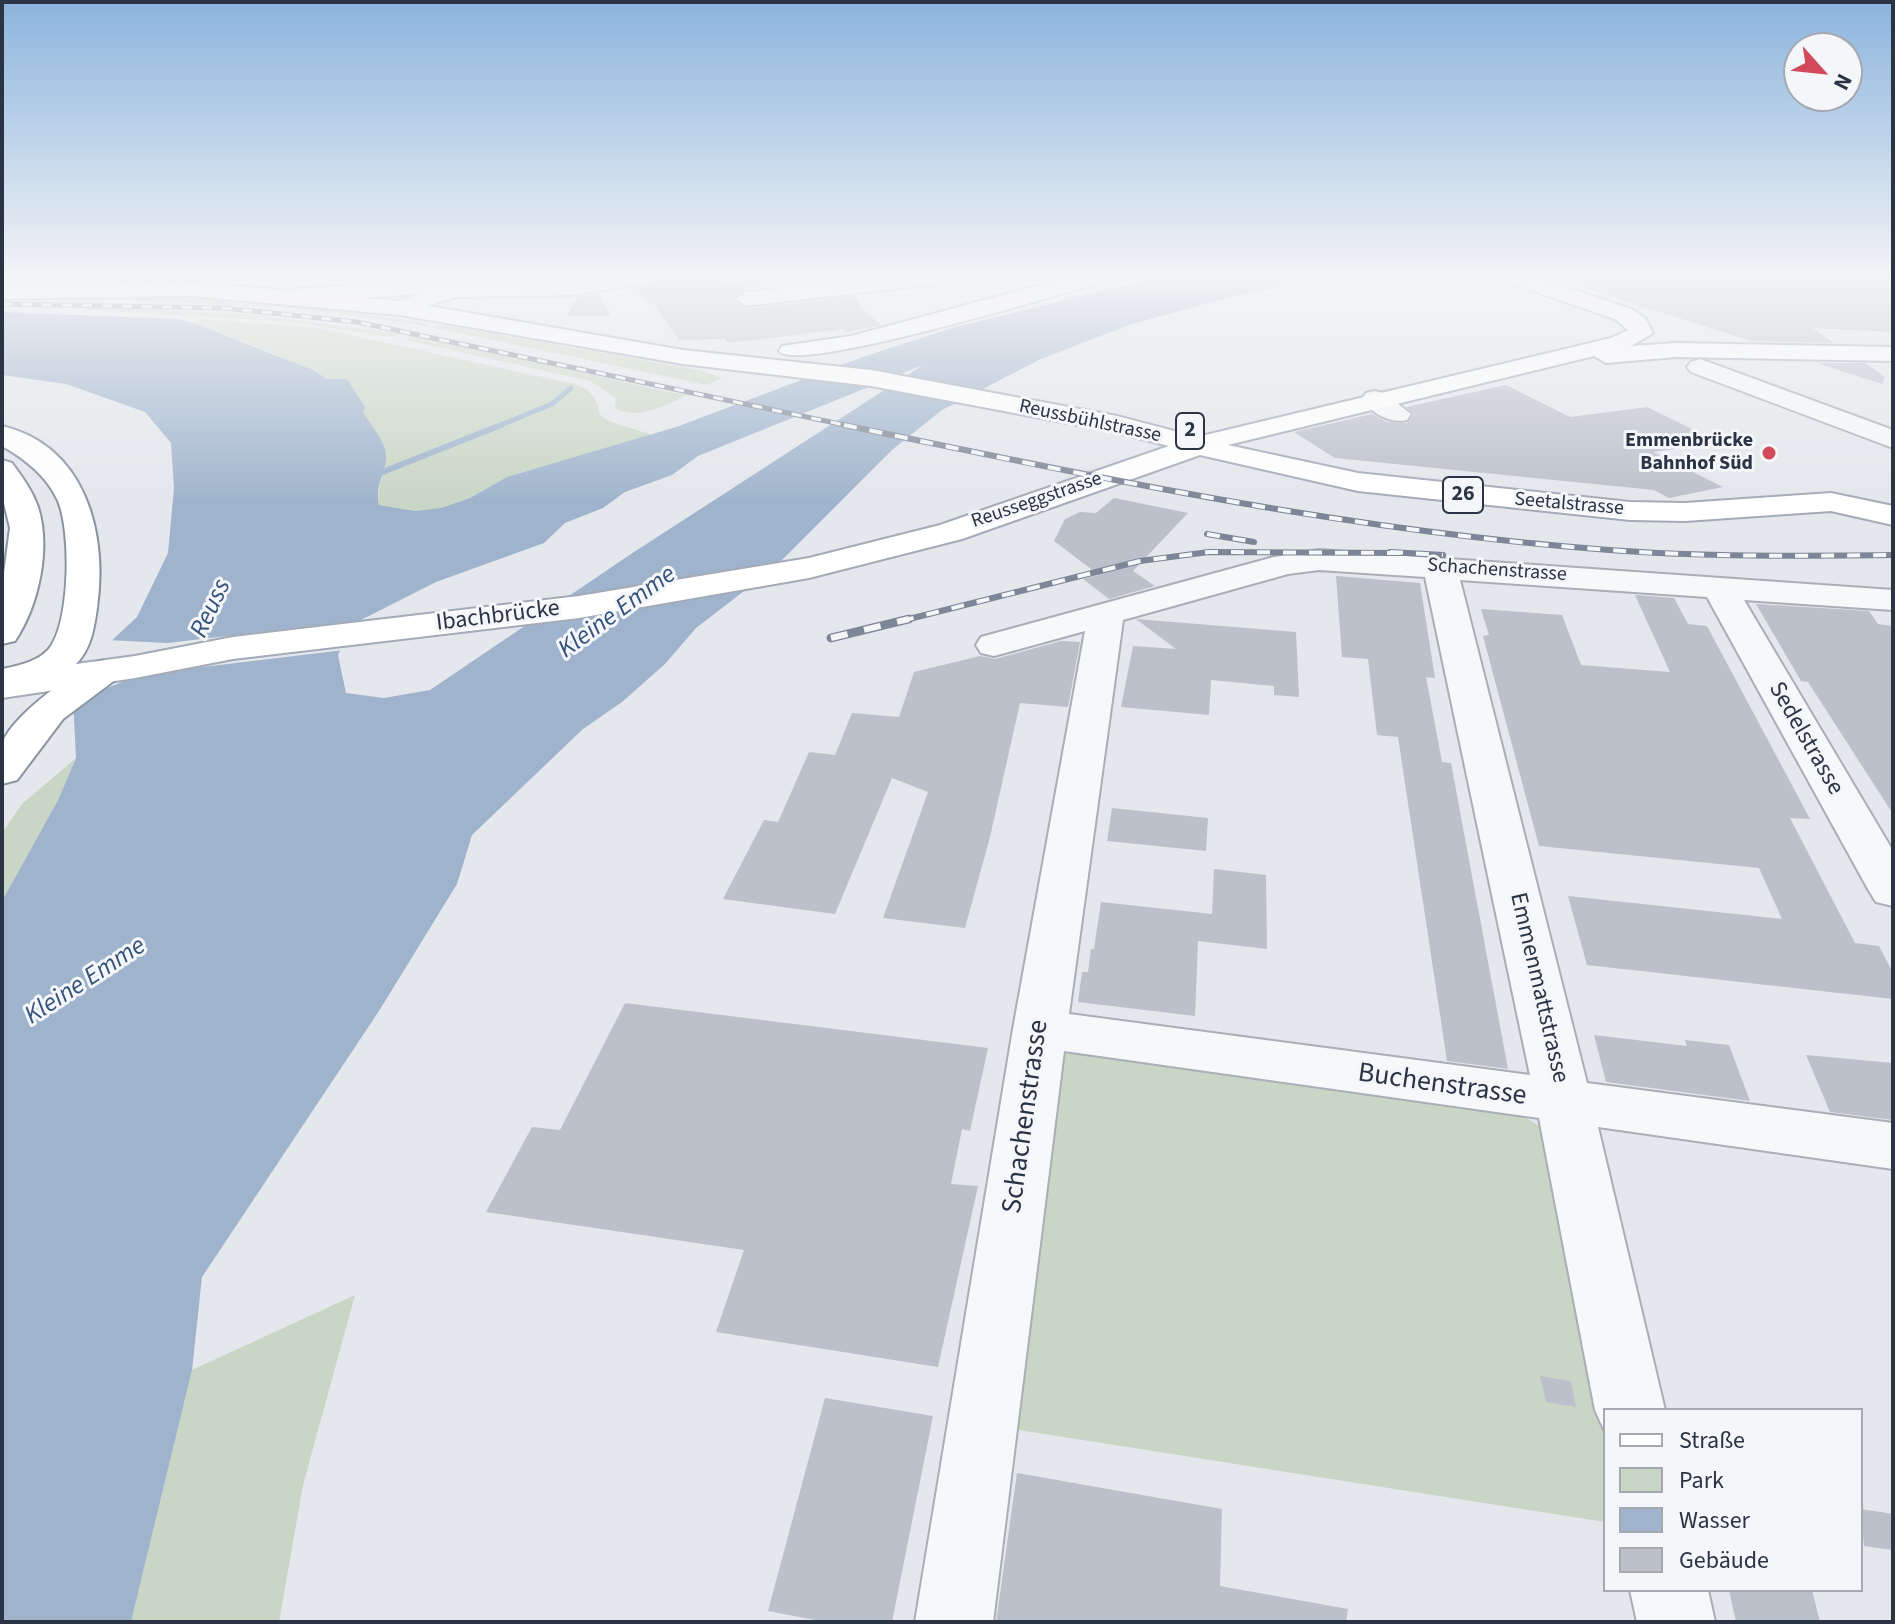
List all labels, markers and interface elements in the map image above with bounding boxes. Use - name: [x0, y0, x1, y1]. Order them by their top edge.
- north arrow: [1783, 32, 1863, 112]
- text: N: [1825, 68, 1860, 96]
- street label: Reussbühlstrasse: [1017, 395, 1163, 449]
- road number: 2: [1176, 413, 1204, 449]
- place label: Emmenbrücke Bahnhof Süd: [1625, 430, 1753, 477]
- marker: Emmenbrücke Bahnhof Süd: [1760, 444, 1778, 462]
- street label: Reusseggstrasse: [969, 467, 1105, 535]
- road number: 26: [1443, 477, 1483, 513]
- street label: Seetalstrasse: [1513, 488, 1625, 522]
- street label: Schachenstrasse: [1427, 554, 1567, 588]
- water label: Kleine Emme: [553, 560, 683, 666]
- water label: Reuss: [185, 575, 239, 643]
- street label: Ibachbrücke: [435, 595, 561, 639]
- street label: Sedelstrasse: [1761, 677, 1849, 801]
- street label: Emmenmattstrasse: [1502, 890, 1574, 1086]
- water label: Kleine Emme: [20, 931, 152, 1033]
- street label: Schachenstrasse: [997, 1018, 1057, 1216]
- street label: Buchenstrasse: [1355, 1058, 1529, 1114]
- legend: [1603, 1408, 1863, 1592]
- text: Straße: [1679, 1423, 1745, 1458]
- text: Park: [1679, 1463, 1724, 1498]
- text: Wasser: [1679, 1503, 1750, 1538]
- text: Gebäude: [1679, 1543, 1769, 1578]

